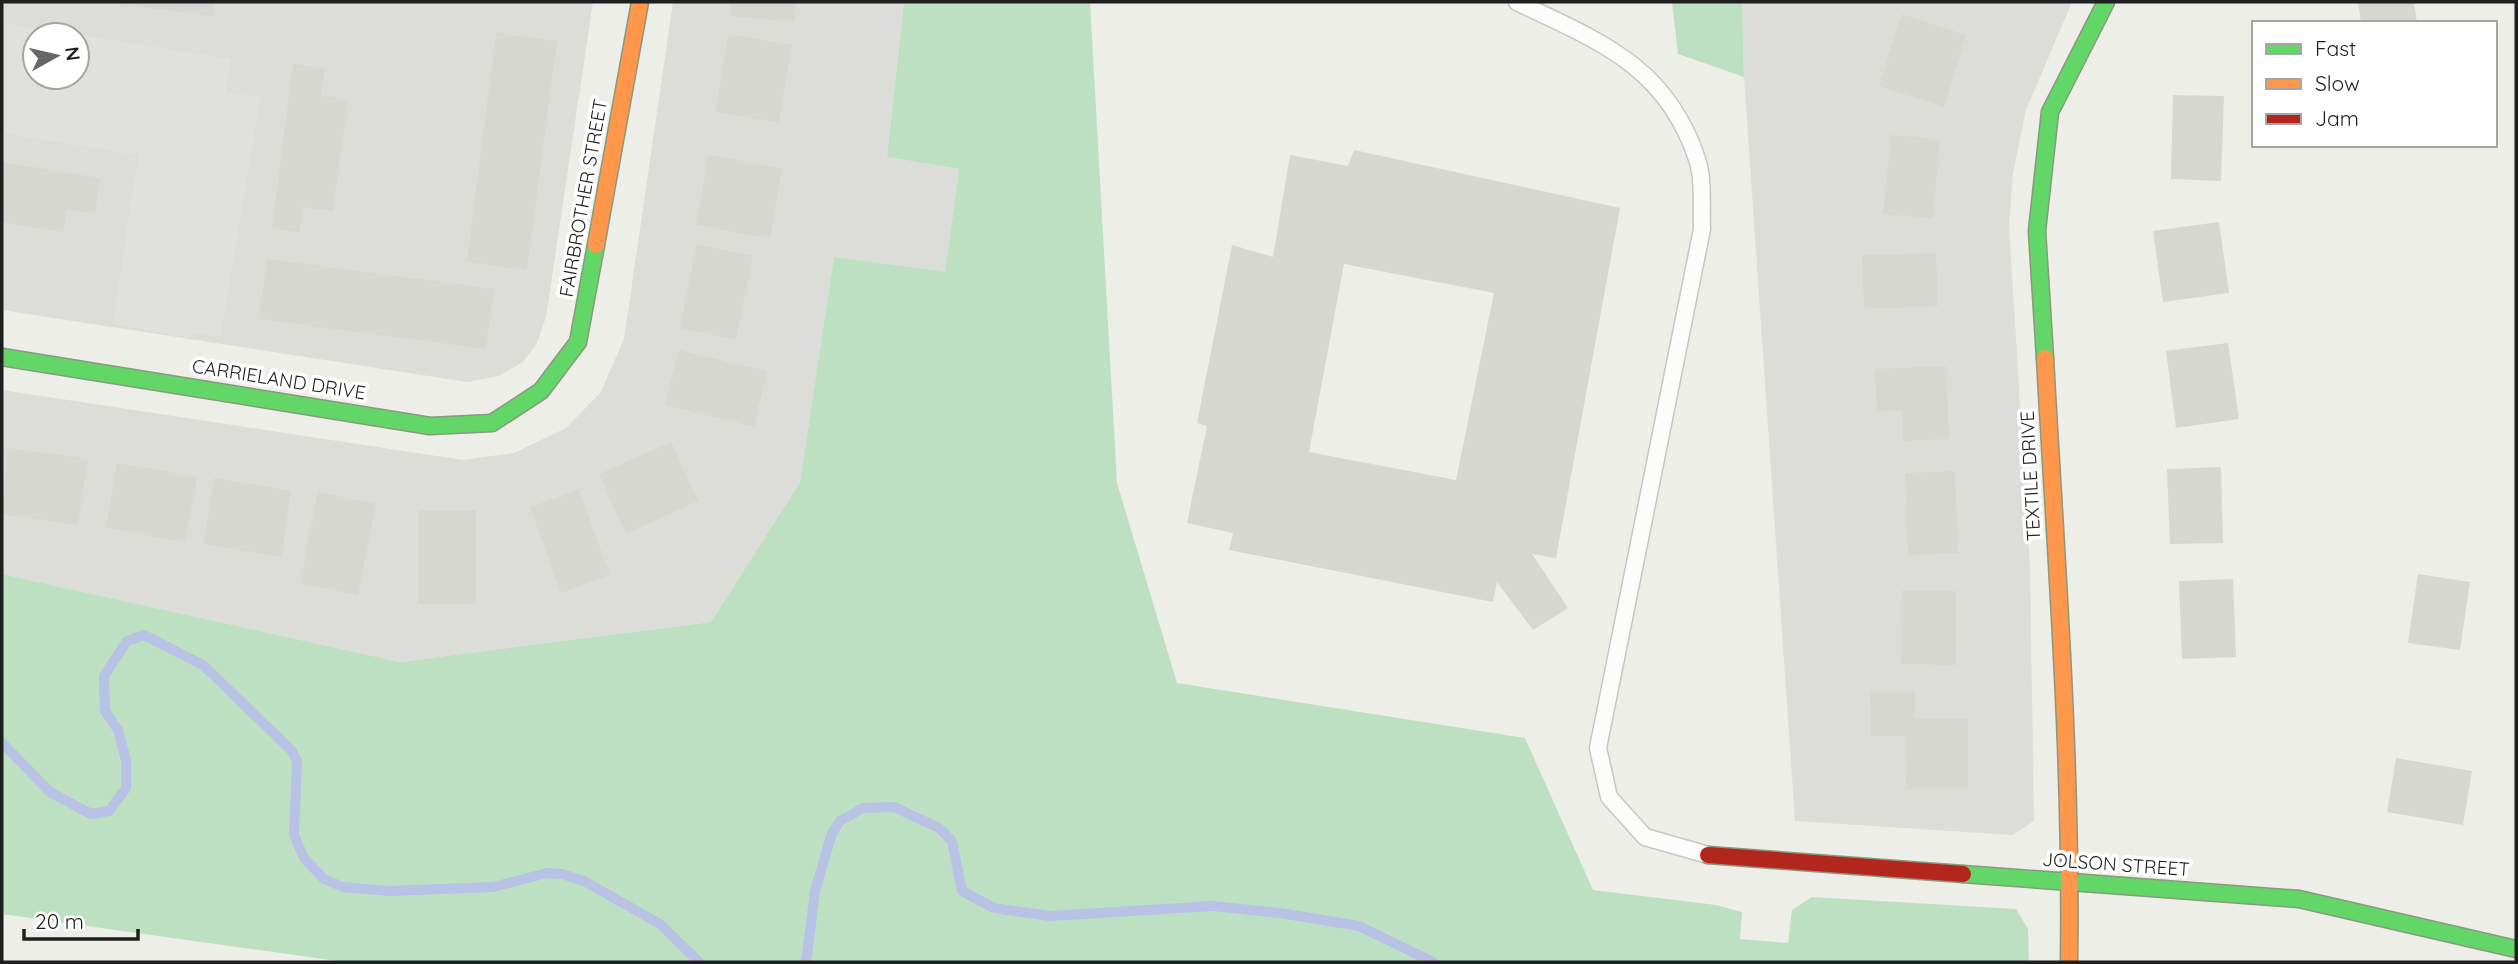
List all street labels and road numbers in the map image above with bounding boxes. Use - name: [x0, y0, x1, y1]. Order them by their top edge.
- street label: FAIRBROTHER STREET: [554, 97, 612, 299]
- street label: CARRIELAND DRIVE: [191, 353, 367, 405]
- street label: TEXTILE DRIVE: [2015, 410, 2045, 542]
- street label: JOLSON STREET: [2041, 847, 2191, 881]

